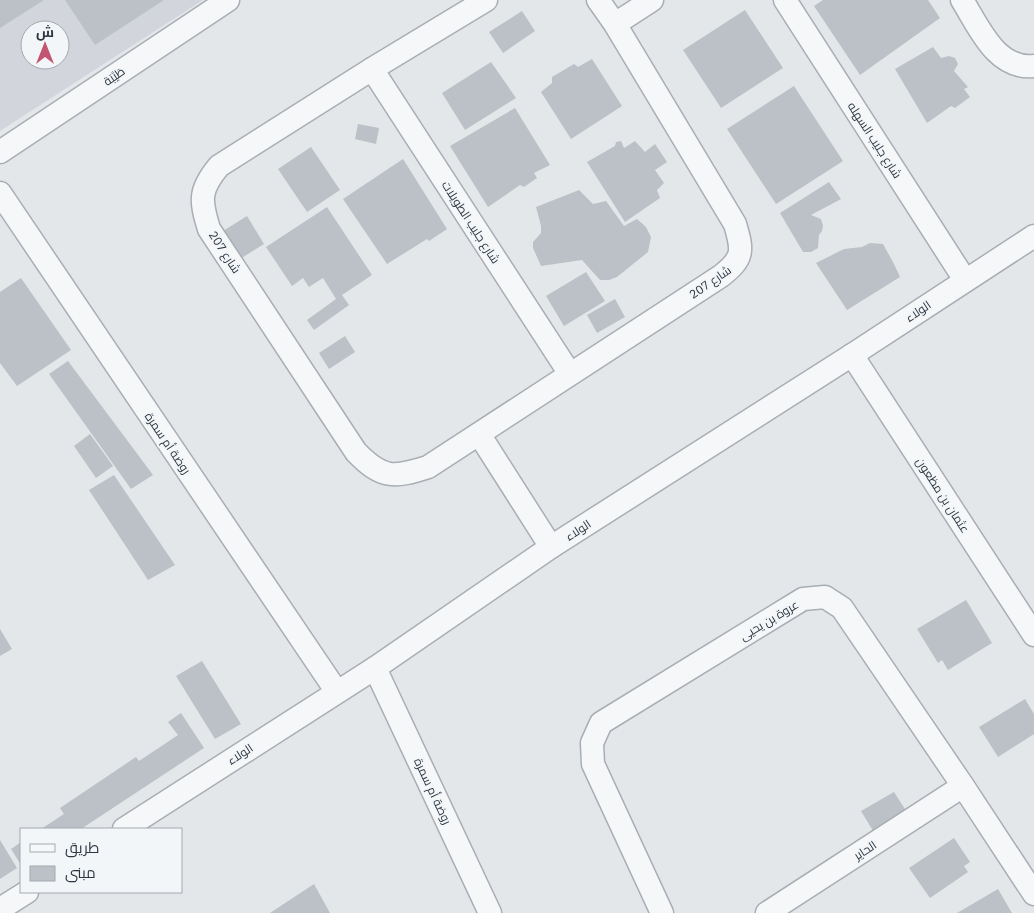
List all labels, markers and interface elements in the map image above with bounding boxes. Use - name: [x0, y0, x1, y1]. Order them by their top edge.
- north arrow: [20, 20, 70, 70]
- text: ش: [36, 23, 54, 41]
- street label: طَيْبَة: [100, 63, 128, 89]
- street label: شارع جليب السهله: [844, 99, 905, 182]
- street label: شارع جليب الطويلات: [438, 178, 503, 267]
- street label: شارع 207: [205, 228, 244, 277]
- street label: شارع 207: [686, 262, 734, 303]
- street label: الولاء: [902, 297, 934, 325]
- street label: روضة أم سمرة: [141, 409, 194, 477]
- street label: عثمان بن مظعون: [913, 455, 973, 535]
- street label: الولاء: [562, 516, 594, 544]
- street label: عروة بن يحيى: [737, 597, 801, 643]
- street label: الولاء: [224, 740, 256, 768]
- street label: روضة أم سمرة: [410, 755, 455, 827]
- legend: [20, 828, 182, 893]
- street label: الحاير: [850, 837, 879, 863]
- text: طريق: [65, 838, 99, 858]
- text: مبنى: [65, 863, 96, 883]

